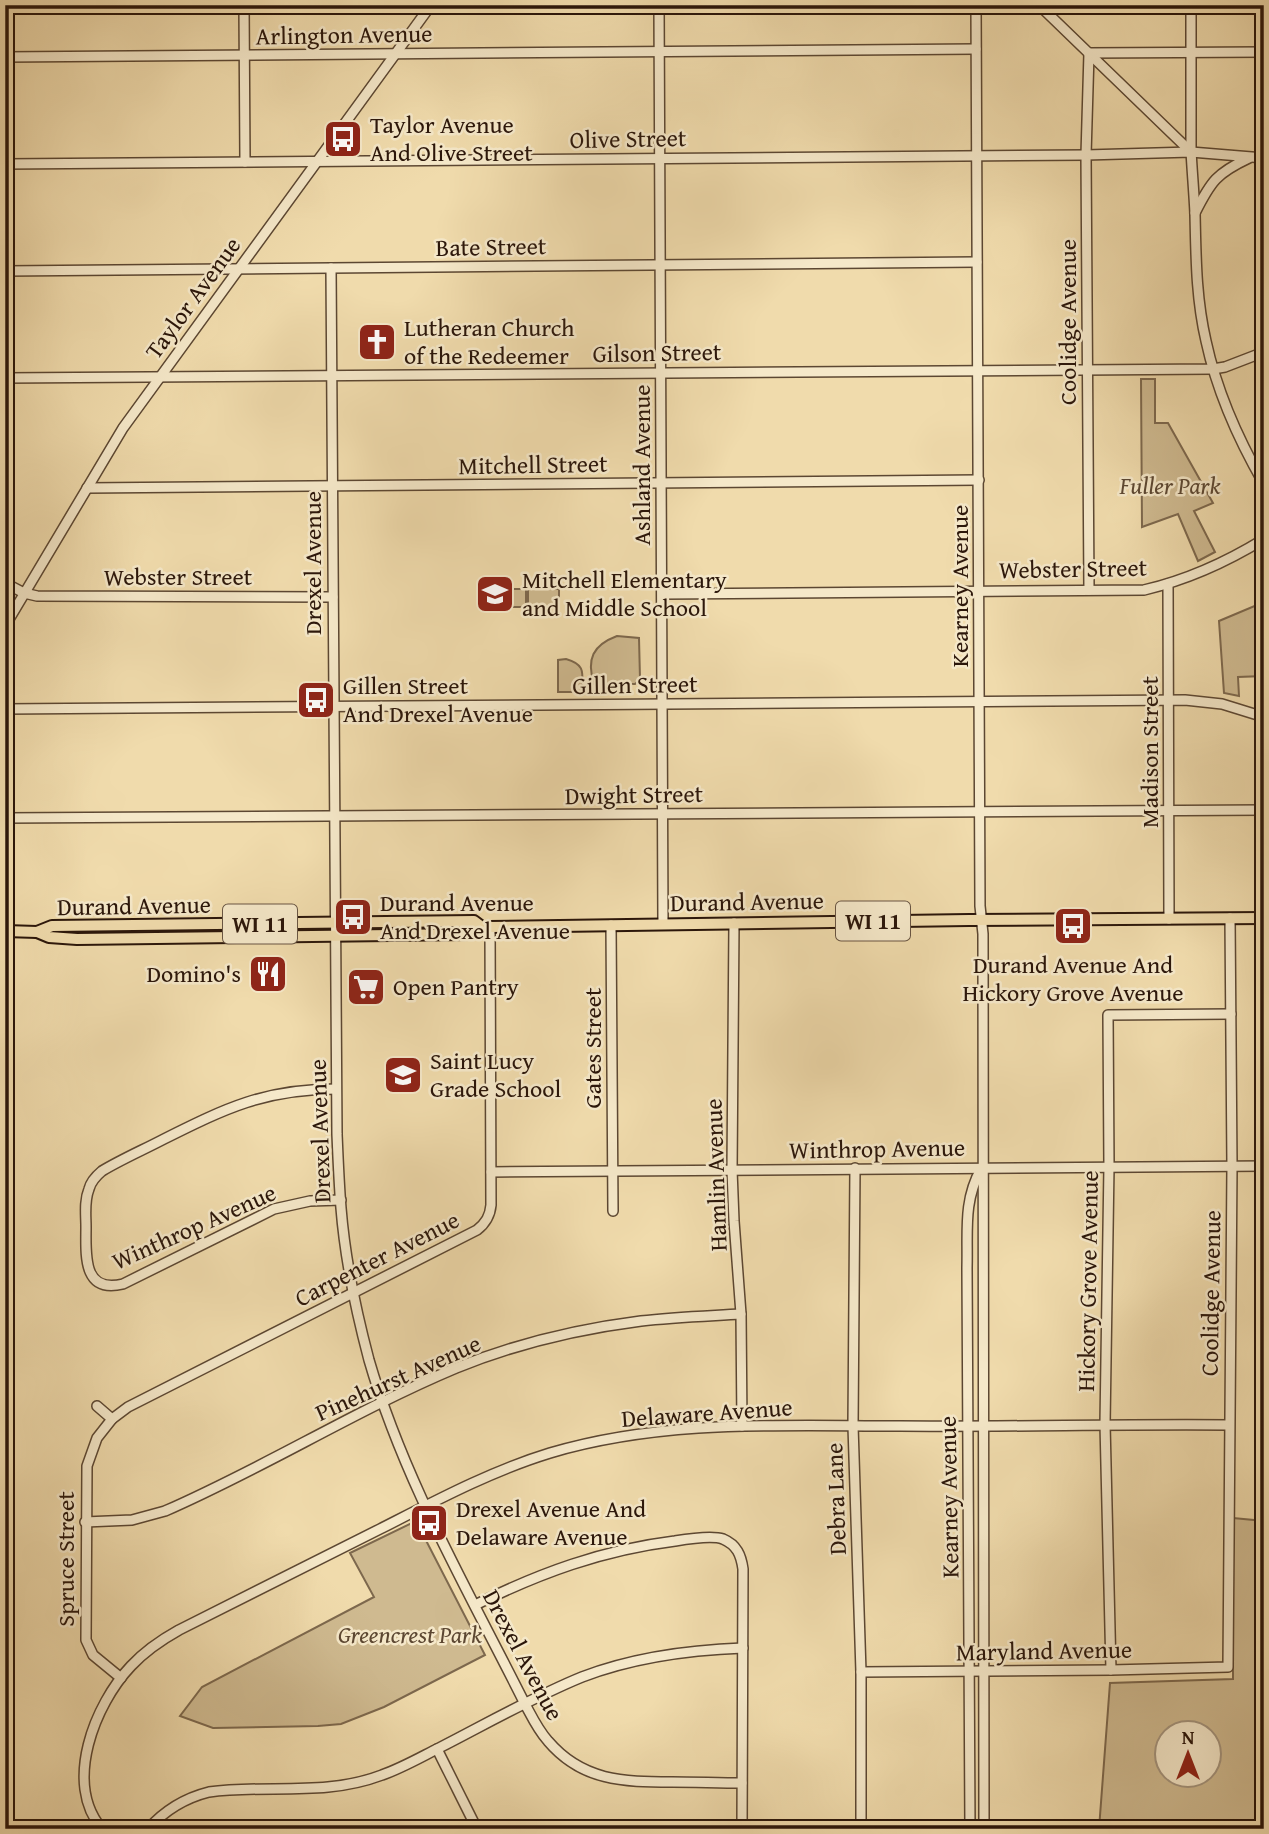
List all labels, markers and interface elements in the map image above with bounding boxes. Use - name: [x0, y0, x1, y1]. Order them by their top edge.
- street label: Arlington Avenue: [255, 15, 433, 54]
- place label: Taylor Avenue And Olive Street: [370, 107, 533, 170]
- bus stop icon: Taylor Avenue And Olive Street: [322, 118, 364, 160]
- street label: Olive Street: [569, 120, 687, 157]
- street label: Bate Street: [435, 228, 547, 265]
- street label: Taylor Avenue: [136, 229, 249, 366]
- street label: Coolidge Avenue: [1050, 239, 1085, 405]
- place label: Lutheran Church of the Redeemer: [404, 310, 575, 373]
- church icon: Lutheran Church of the Redeemer: [356, 321, 398, 363]
- street label: Gilson Street: [592, 334, 722, 371]
- street label: Ashland Avenue: [624, 385, 659, 545]
- street label: Mitchell Street: [458, 446, 608, 483]
- park label: Fuller Park: [1119, 468, 1220, 503]
- street label: Drexel Avenue: [295, 491, 330, 635]
- street label: Kearney Avenue: [942, 505, 977, 667]
- street label: Webster Street: [999, 550, 1148, 587]
- street label: Webster Street: [104, 559, 253, 594]
- place label: Mitchell Elementary and Middle School: [522, 562, 727, 625]
- school or university icon: Mitchell Elementary and Middle School: [474, 573, 516, 615]
- street label: Gillen Street: [572, 666, 698, 703]
- place label: Gillen Street And Drexel Avenue: [343, 668, 533, 731]
- street label: Madison Street: [1132, 676, 1167, 828]
- bus stop icon: Gillen Street And Drexel Avenue: [295, 679, 337, 721]
- street label: Dwight Street: [565, 776, 704, 813]
- street label: Durand Avenue: [670, 883, 824, 920]
- place label: Durand Avenue And Drexel Avenue: [380, 885, 570, 948]
- street label: Durand Avenue: [57, 887, 211, 924]
- bus stop icon: Durand Avenue And Drexel Avenue: [332, 896, 374, 938]
- road number: WI 11: [836, 902, 910, 940]
- road number: WI 11: [223, 904, 297, 944]
- bus stop icon: Durand Avenue And Hickory Grove Avenue: [1052, 905, 1094, 947]
- place label: Durand Avenue And Hickory Grove Avenue: [962, 947, 1184, 1010]
- restaurant icon: Domino's: [247, 953, 289, 995]
- place label: Domino's: [146, 956, 241, 991]
- supermarket icon: Open Pantry: [345, 966, 387, 1008]
- place label: Open Pantry: [393, 969, 519, 1004]
- street label: Gates Street: [575, 987, 610, 1108]
- place label: Saint Lucy Grade School: [430, 1043, 561, 1106]
- school or university icon: Saint Lucy Grade School: [382, 1054, 424, 1096]
- street label: Drexel Avenue: [299, 1058, 340, 1204]
- street label: Hamlin Avenue: [695, 1098, 736, 1252]
- street label: Winthrop Avenue: [789, 1129, 965, 1168]
- street label: Hickory Grove Avenue: [1068, 1170, 1107, 1392]
- street label: Winthrop Avenue: [106, 1175, 281, 1278]
- street label: Carpenter Avenue: [288, 1202, 465, 1315]
- street label: Coolidge Avenue: [1192, 1210, 1229, 1376]
- street label: Pinehurst Avenue: [309, 1325, 486, 1430]
- street label: Delaware Avenue: [620, 1389, 794, 1436]
- street label: Kearney Avenue: [930, 1416, 967, 1579]
- street label: Debra Lane: [816, 1442, 855, 1556]
- street label: Spruce Street: [48, 1491, 83, 1627]
- place label: Drexel Avenue And Delaware Avenue: [456, 1491, 646, 1554]
- bus stop icon: Drexel Avenue And Delaware Avenue: [408, 1502, 450, 1544]
- street label: Drexel Avenue: [474, 1583, 573, 1727]
- park label: Greencrest Park: [338, 1617, 482, 1652]
- street label: Maryland Avenue: [956, 1631, 1132, 1670]
- north arrow: [1154, 1718, 1224, 1788]
- text: N: [1182, 1723, 1195, 1751]

